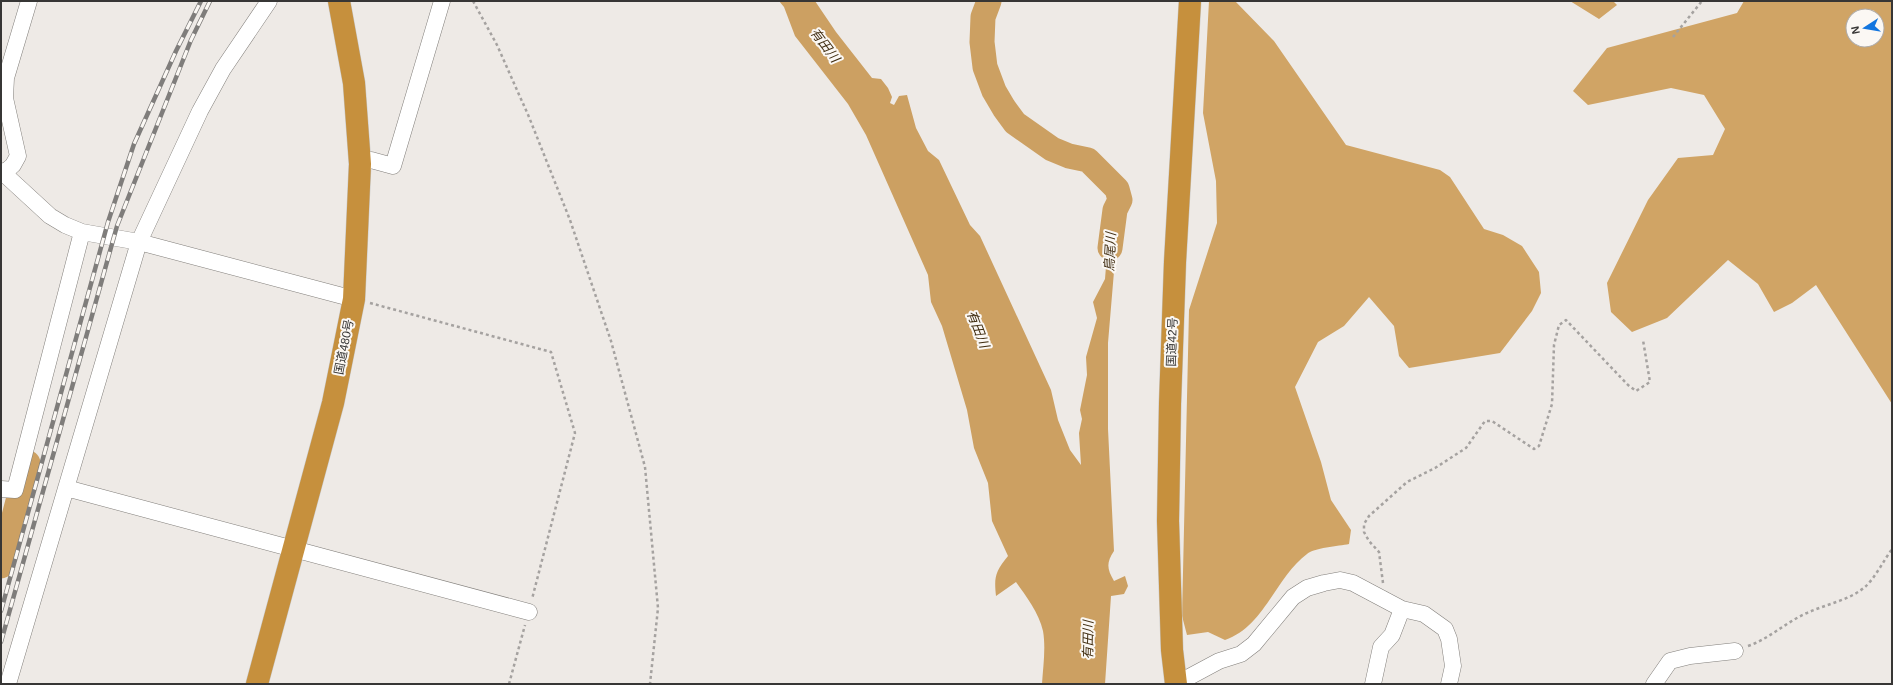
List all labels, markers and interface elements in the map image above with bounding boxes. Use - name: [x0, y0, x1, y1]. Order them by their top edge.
- north arrow: [1845, 8, 1885, 48]
- water label: 有田川: [807, 25, 844, 67]
- text: N: [1849, 25, 1862, 35]
- water label: 鳥尾川: [1101, 230, 1119, 272]
- water label: 有田川: [964, 308, 993, 352]
- street label: 国道42号: [1164, 317, 1180, 367]
- street label: 国道480号: [332, 318, 356, 376]
- water label: 有田川: [1080, 618, 1096, 660]

